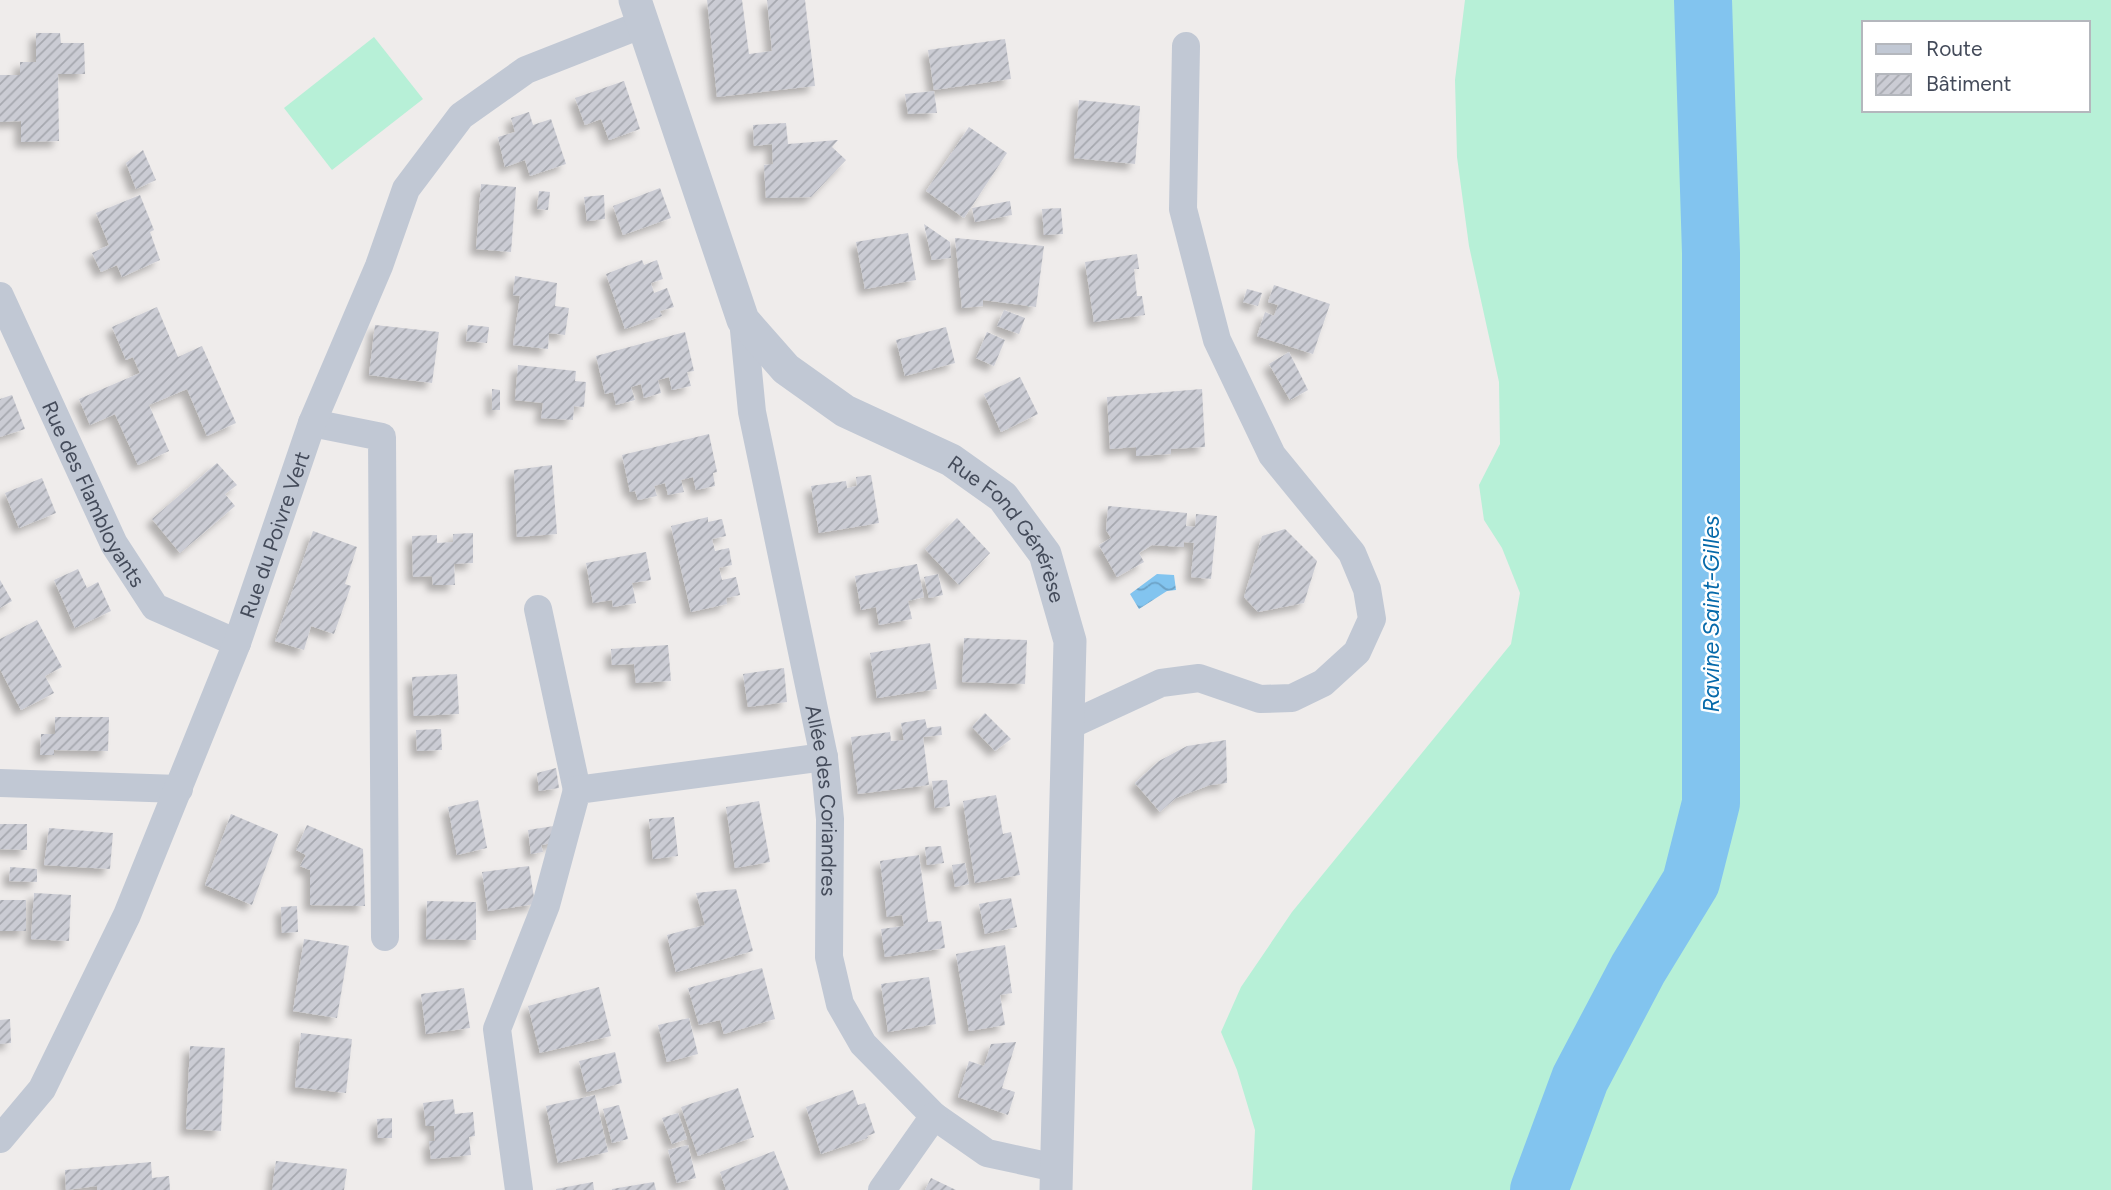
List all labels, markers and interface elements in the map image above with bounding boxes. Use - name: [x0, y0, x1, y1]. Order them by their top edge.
- legend: [1862, 21, 2090, 112]
- text: Route: [1926, 36, 1982, 61]
- text: Bâtiment: [1926, 71, 2011, 96]
- street label: Rue des Flambloyants: [37, 397, 151, 591]
- street label: Rue du Poivre Vert: [234, 448, 314, 621]
- street label: Rue Fond Générèse: [943, 450, 1071, 605]
- water label: Ravine Saint-Gilles: [1697, 515, 1725, 713]
- street label: Allée des Coriandres: [801, 702, 843, 896]

